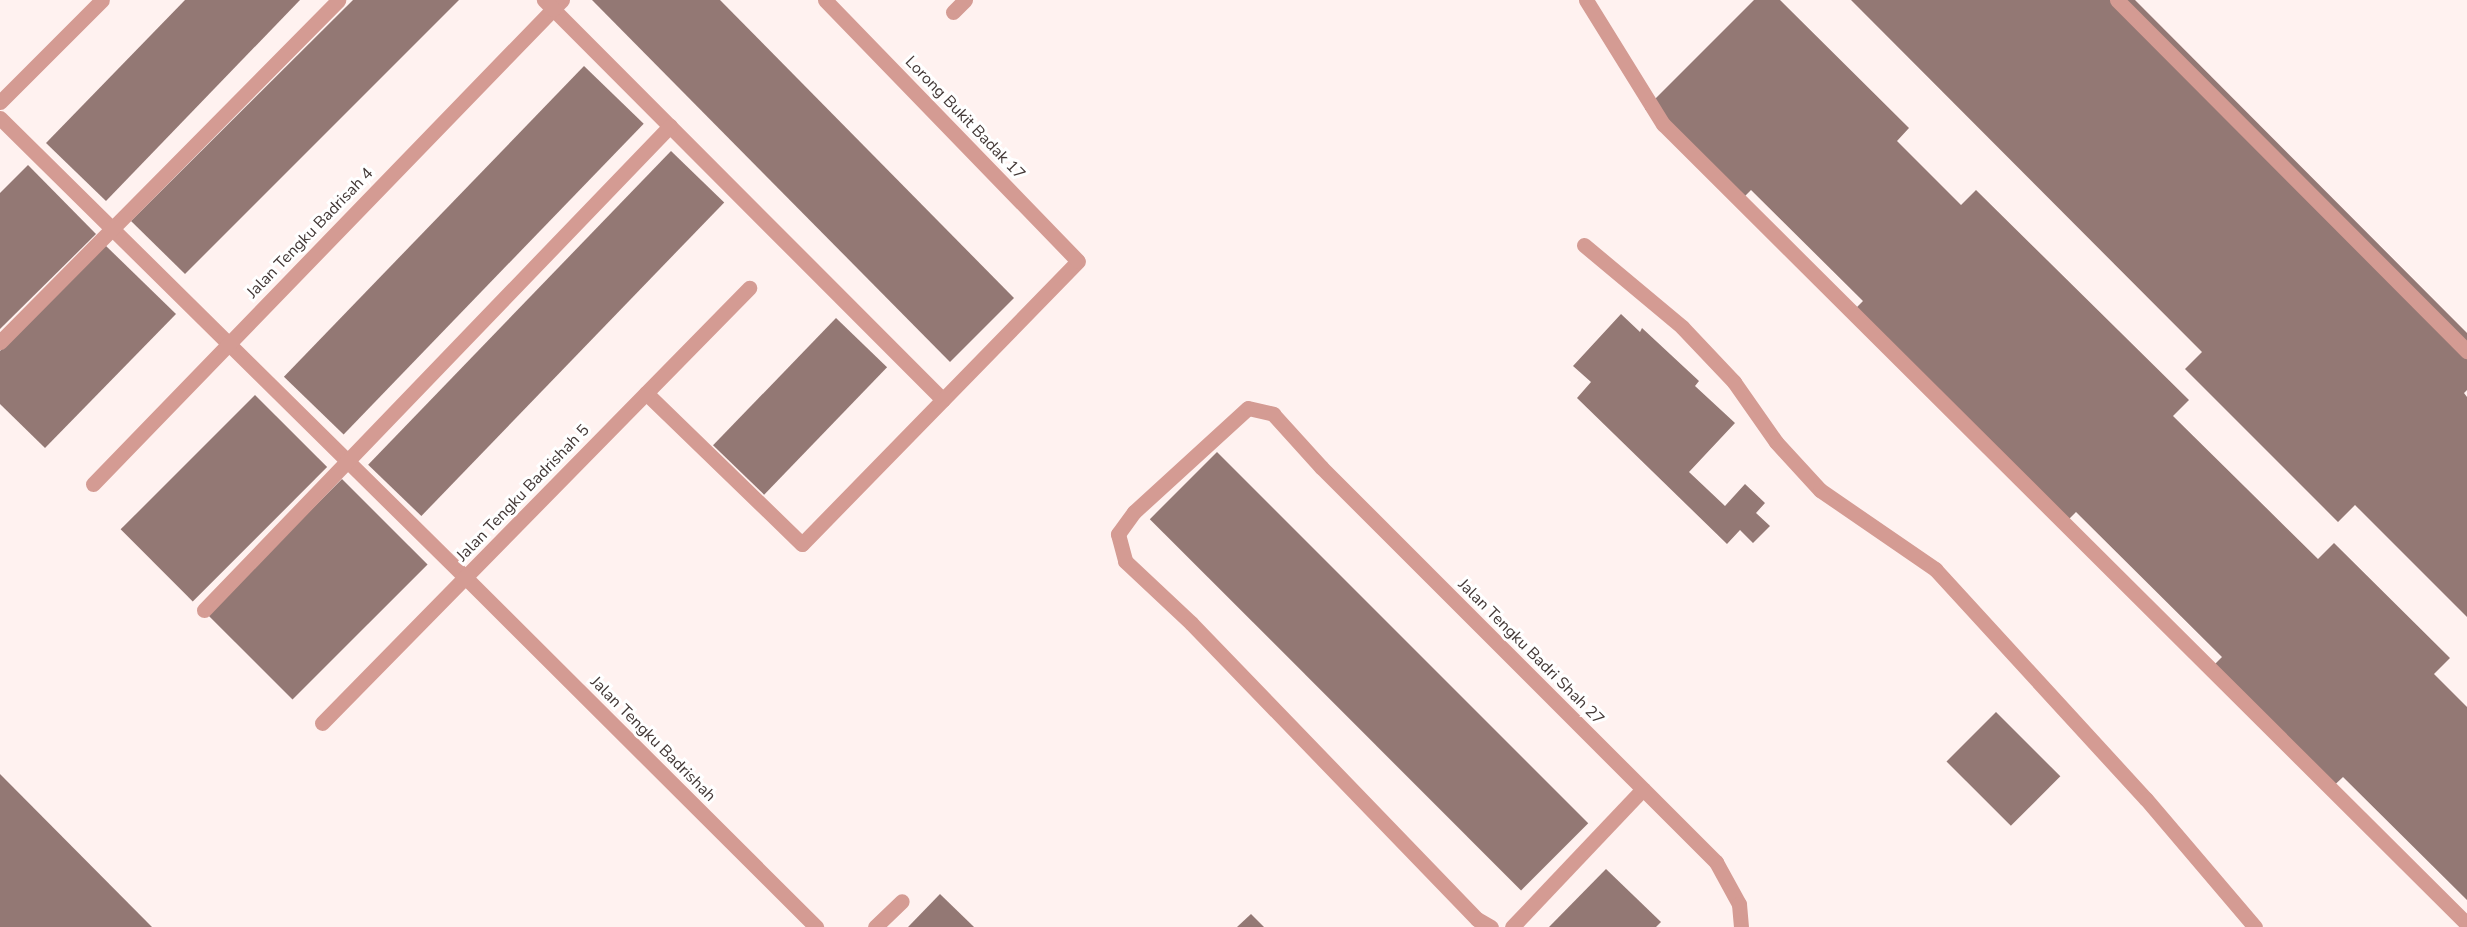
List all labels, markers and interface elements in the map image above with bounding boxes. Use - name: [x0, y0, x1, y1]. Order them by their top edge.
- street label: Lorong Bukit Badak 17: [901, 52, 1029, 184]
- street label: Jalan Tengku Badrisah 4: [243, 164, 377, 302]
- street label: Jalan Tengku Badrishah 5: [453, 421, 593, 565]
- street label: Jalan Tengku Badri Shah 27: [1454, 575, 1608, 729]
- street label: Jalan Tengku Badrishah: [586, 672, 720, 806]

